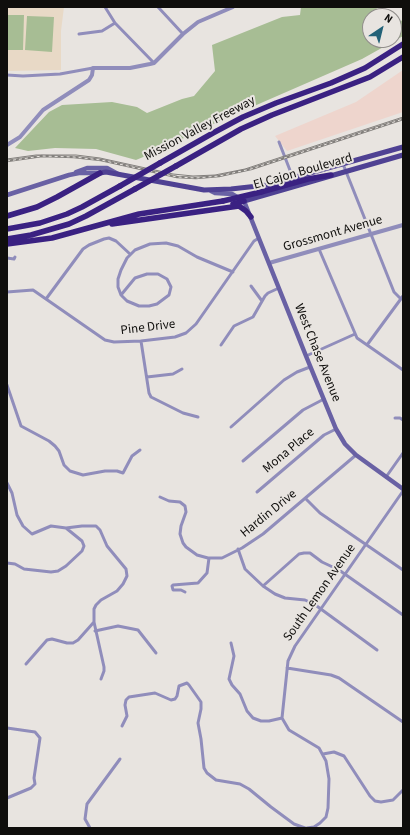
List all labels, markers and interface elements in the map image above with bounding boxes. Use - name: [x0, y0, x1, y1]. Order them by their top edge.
- north arrow: [362, 8, 402, 48]
- text: N: [381, 10, 396, 27]
- street label: Mission Valley Freeway: [142, 93, 258, 165]
- street label: El Cajon Boulevard: [252, 150, 354, 194]
- street label: Grossmont Avenue: [282, 212, 384, 256]
- street label: West Chase Avenue: [290, 302, 344, 404]
- street label: Pine Drive: [120, 317, 176, 339]
- street label: Mona Place: [260, 425, 318, 477]
- street label: Hardin Drive: [238, 487, 300, 541]
- street label: South Lemon Avenue: [281, 541, 359, 645]

